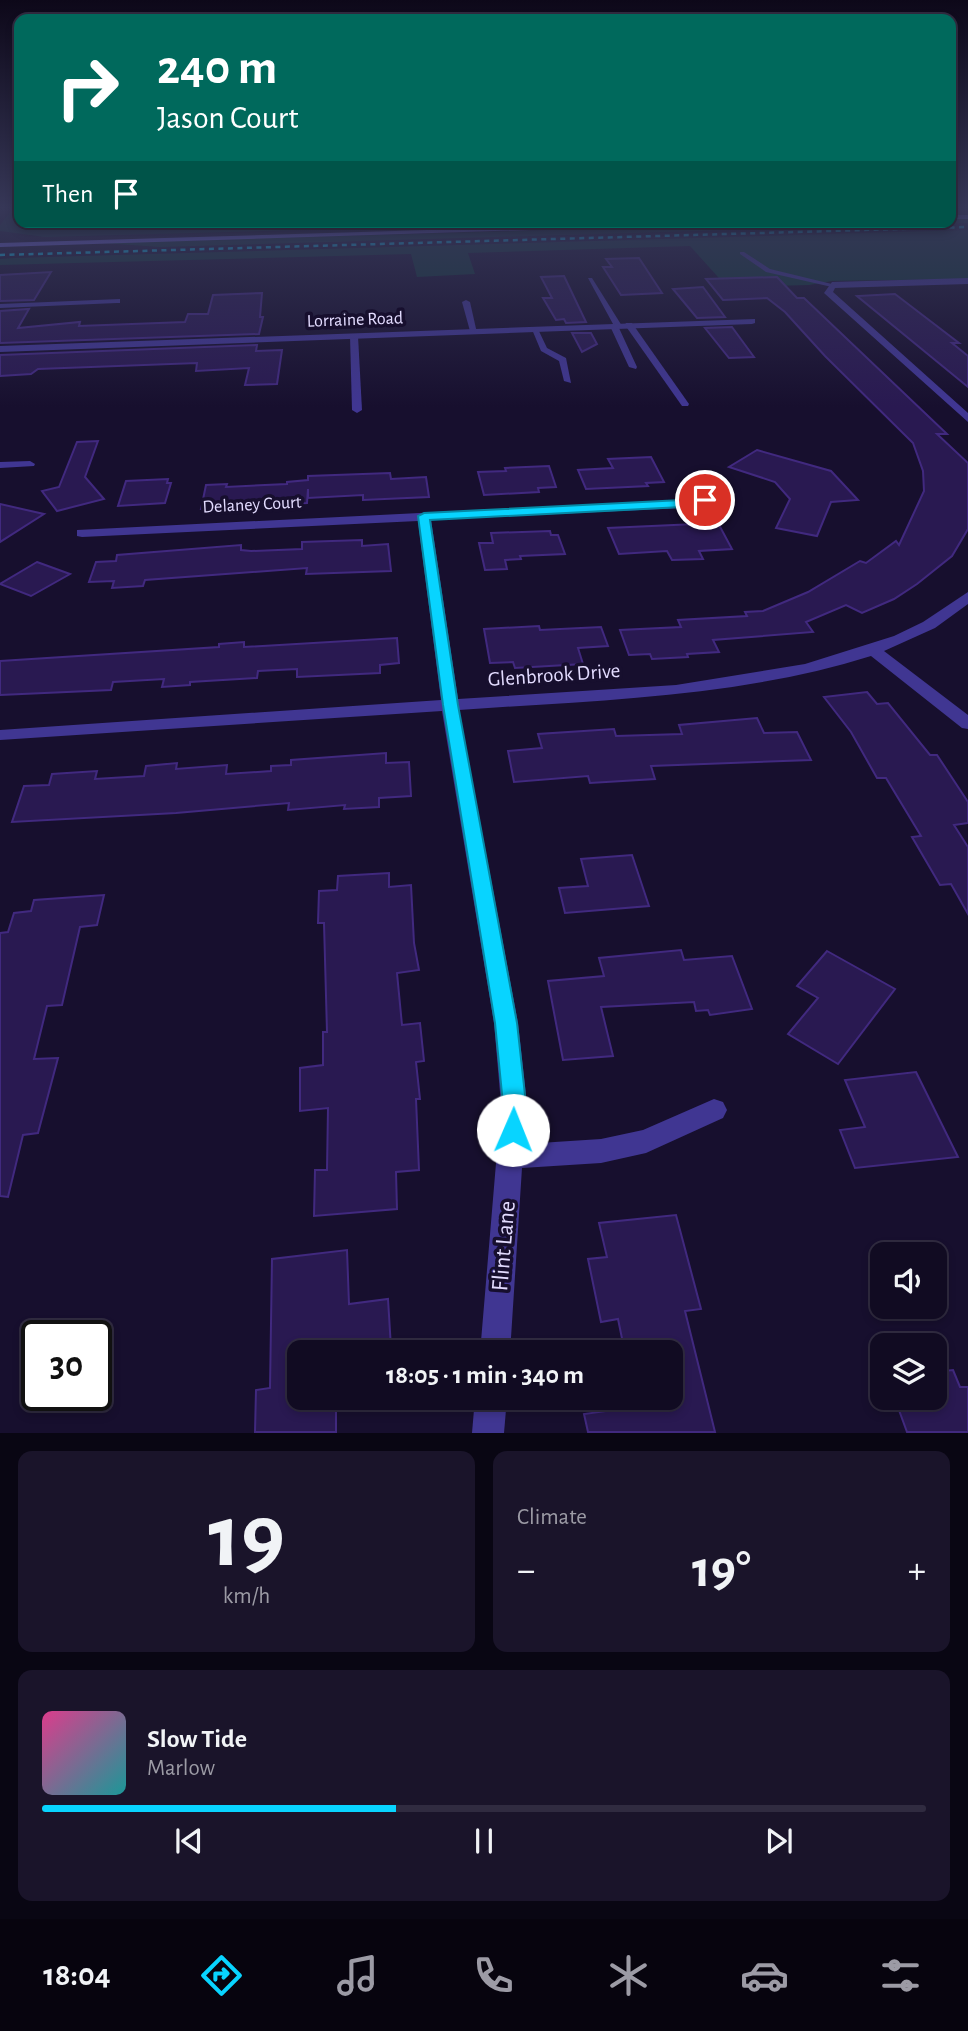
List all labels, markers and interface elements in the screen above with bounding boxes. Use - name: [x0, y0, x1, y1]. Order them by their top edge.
- icon: right: [42, 42, 133, 133]
- text: 240 m: [157, 44, 277, 93]
- text: Jason Court: [157, 102, 298, 134]
- icon: arrive: [107, 175, 145, 213]
- text: Then: [42, 181, 93, 207]
- street label: Lorraine Road: [307, 309, 403, 331]
- pin: [675, 470, 735, 530]
- icon: arrive: [686, 481, 724, 519]
- street label: Delaney Court: [202, 493, 302, 517]
- street label: Glenbrook Drive: [487, 660, 621, 690]
- position arrow: [476, 1093, 550, 1167]
- street label: Flint Lane: [488, 1200, 520, 1292]
- map controls: [870, 1242, 947, 1410]
- button: sound: [870, 1242, 947, 1319]
- speed limit sign: 30: [21, 1320, 112, 1411]
- button: layers: [870, 1333, 947, 1410]
- text: 18:05 · 1 min · 340 m: [386, 1362, 584, 1388]
- text: 19: [208, 1492, 285, 1583]
- text: Climate: [517, 1506, 587, 1529]
- text: 19°: [692, 1544, 751, 1596]
- text: −: [517, 1552, 535, 1590]
- text: +: [908, 1552, 926, 1590]
- text: km/h: [223, 1585, 270, 1608]
- text: Slow Tide: [147, 1726, 247, 1752]
- text: Marlow: [147, 1757, 215, 1780]
- icon: previous: [170, 1822, 208, 1860]
- icon: pause: [465, 1822, 503, 1860]
- icon: next: [760, 1822, 798, 1860]
- icon: directions: [197, 1951, 246, 2000]
- icon: music: [333, 1951, 382, 2000]
- icon: phone: [469, 1951, 518, 2000]
- icon: climate: [604, 1951, 653, 2000]
- icon: car: [740, 1951, 789, 2000]
- icon: filters: [876, 1951, 925, 2000]
- text: 18:04: [43, 1959, 111, 1991]

